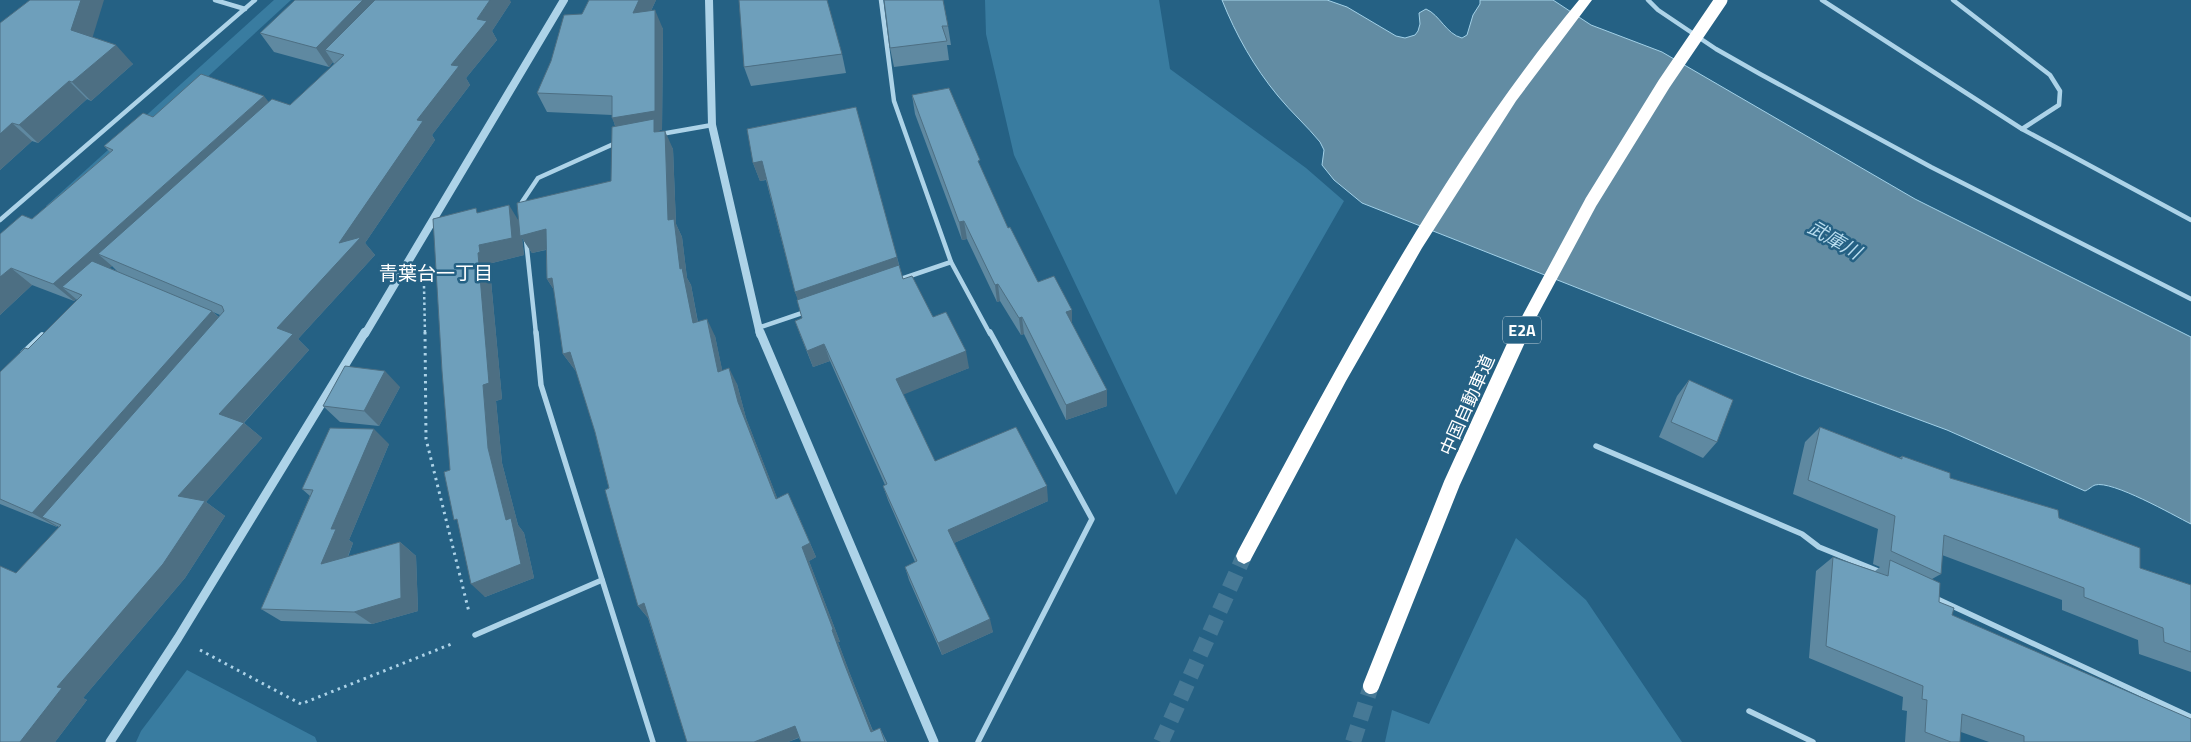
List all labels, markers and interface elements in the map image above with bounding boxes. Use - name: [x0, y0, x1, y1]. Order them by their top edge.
- water label: 武庫川: [1803, 212, 1869, 267]
- district label: 青葉台一丁目: [379, 258, 493, 287]
- road number: E2A: [1503, 316, 1541, 344]
- street label: 中国自動車道: [1433, 350, 1501, 460]

